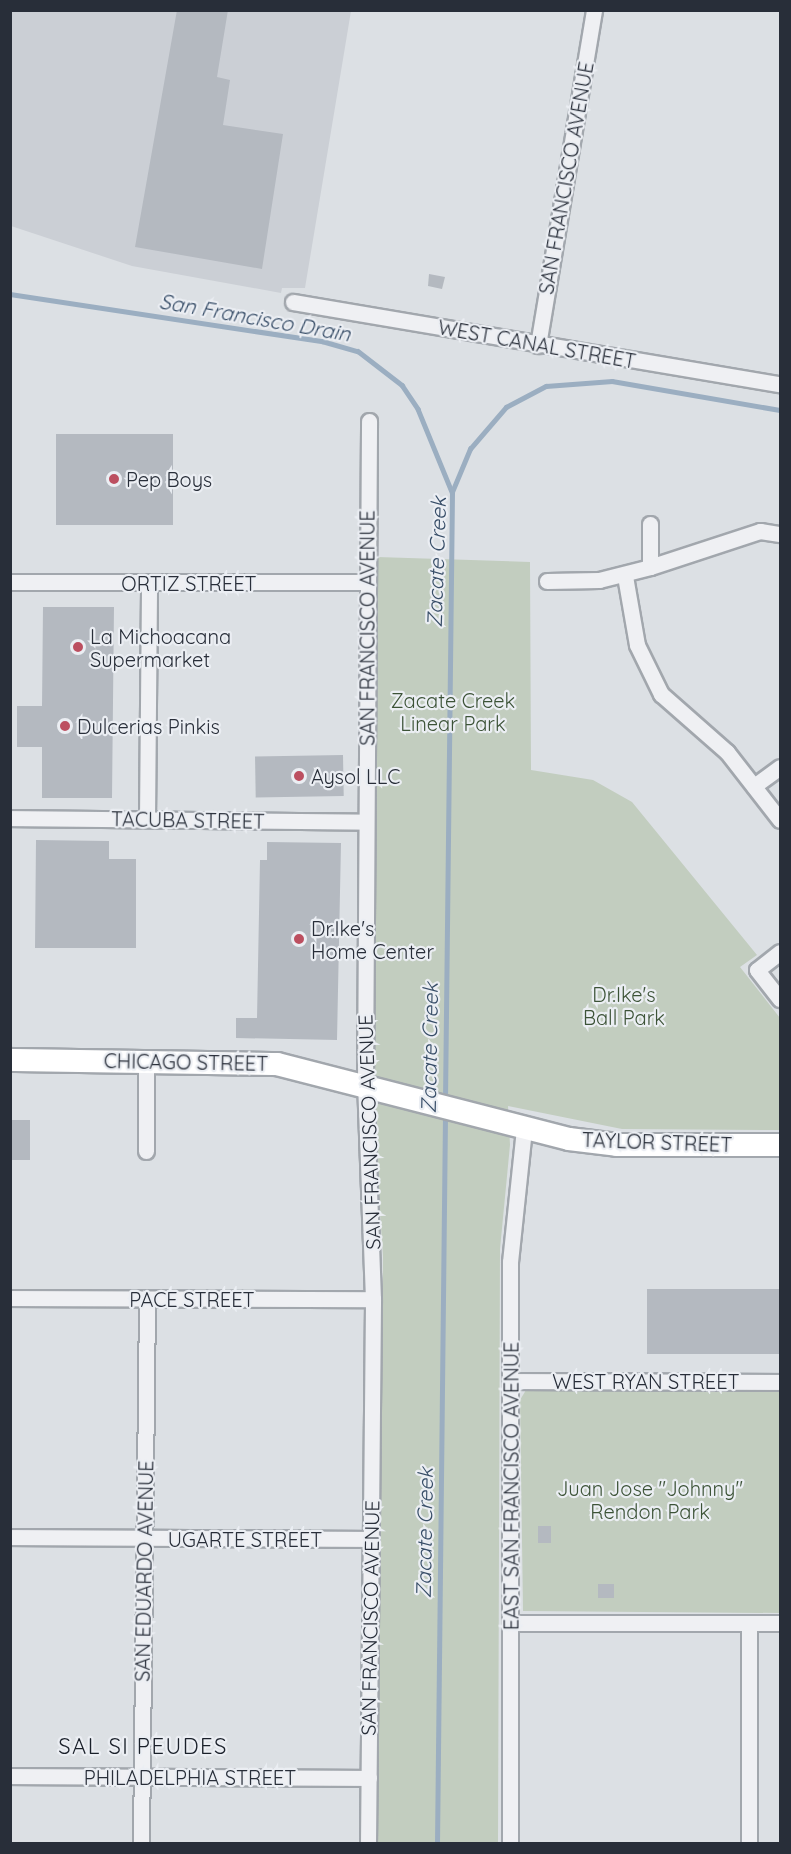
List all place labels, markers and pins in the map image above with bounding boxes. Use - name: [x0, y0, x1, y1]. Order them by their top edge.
- place label: Pep Boys: [126, 467, 212, 491]
- marker: Pep Boys: [107, 472, 121, 486]
- place label: La Michoacana Supermarket: [90, 624, 231, 671]
- marker: La Michoacana Supermarket: [71, 640, 85, 654]
- place label: Dulcerias Pinkis: [77, 714, 220, 738]
- marker: Dulcerias Pinkis: [58, 719, 72, 733]
- place label: Aysol LLC: [311, 764, 400, 788]
- marker: Aysol LLC: [292, 769, 306, 783]
- place label: Dr.Ike's Home Center: [311, 916, 434, 963]
- marker: Dr.Ike's Home Center: [292, 932, 306, 946]

